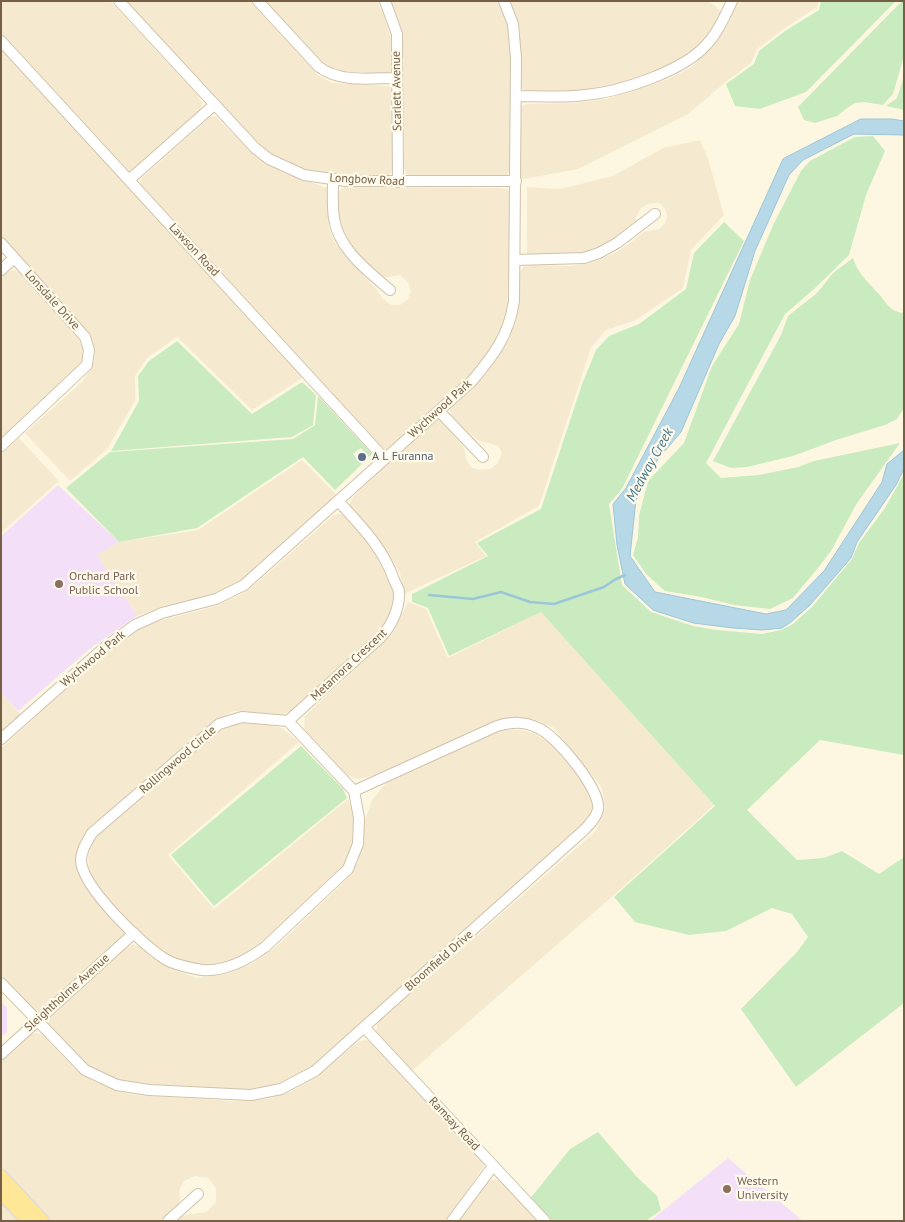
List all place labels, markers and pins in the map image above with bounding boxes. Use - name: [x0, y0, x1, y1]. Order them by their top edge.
- place label: A L Furanna: [372, 450, 433, 464]
- marker: A L Furanna: [356, 451, 368, 463]
- place label: Orchard Park Public School: [69, 570, 138, 598]
- marker: Orchard Park Public School: [53, 578, 65, 590]
- place label: Western University: [737, 1175, 788, 1203]
- marker: Western University: [721, 1183, 733, 1195]

